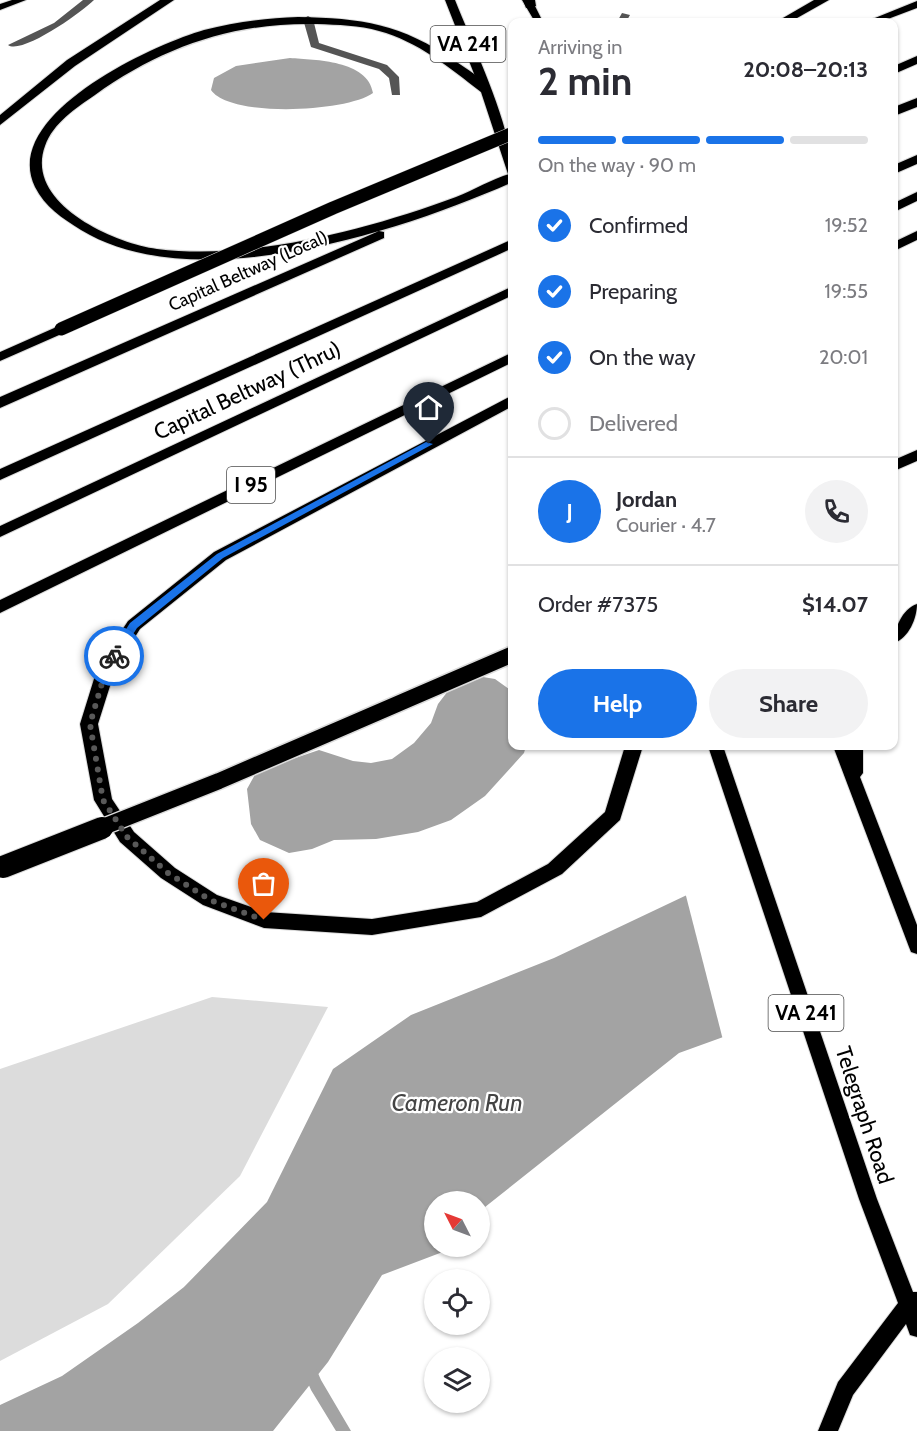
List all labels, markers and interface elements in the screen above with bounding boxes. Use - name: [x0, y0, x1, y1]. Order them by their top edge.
- road number: VA 241: [430, 26, 506, 62]
- text: Arriving in: [538, 35, 622, 59]
- text: 20:08–20:13: [743, 56, 868, 83]
- text: 2 min: [538, 57, 632, 105]
- text: On the way · 90 m: [538, 153, 696, 177]
- icon: check: [538, 209, 571, 242]
- text: Confirmed: [589, 212, 688, 239]
- text: 19:52: [825, 213, 868, 237]
- street label: Capital Beltway (Local): [165, 226, 331, 316]
- icon: check: [538, 275, 571, 308]
- text: Preparing: [589, 278, 677, 305]
- text: 19:55: [824, 279, 868, 303]
- street label: Capital Beltway (Thru): [149, 335, 345, 446]
- icon: check: [538, 341, 571, 374]
- text: On the way: [589, 344, 696, 371]
- text: 20:01: [819, 345, 868, 369]
- pin: [403, 382, 454, 444]
- icon: home: [412, 391, 445, 424]
- text: Delivered: [589, 410, 678, 437]
- road number: I 95: [227, 467, 275, 503]
- button: phone: [805, 480, 868, 543]
- text: Jordan: [616, 486, 677, 513]
- text: J: [566, 498, 573, 525]
- text: Courier · 4.7: [616, 513, 716, 537]
- text: Order #7375: [538, 591, 658, 618]
- text: $14.07: [802, 591, 868, 618]
- courier: [84, 626, 144, 686]
- icon: bike: [98, 640, 131, 673]
- button: Help: [538, 669, 697, 738]
- button: Share: [709, 669, 868, 738]
- pin: [238, 858, 289, 920]
- icon: bag: [247, 867, 280, 900]
- road number: VA 241: [768, 995, 844, 1031]
- street label: Telegraph Road: [830, 1043, 899, 1187]
- water label: Cameron Run: [392, 1088, 523, 1117]
- north arrow: [424, 1191, 490, 1257]
- map controls: [424, 1191, 490, 1413]
- button: locate: [424, 1269, 490, 1335]
- button: layers: [424, 1347, 490, 1413]

